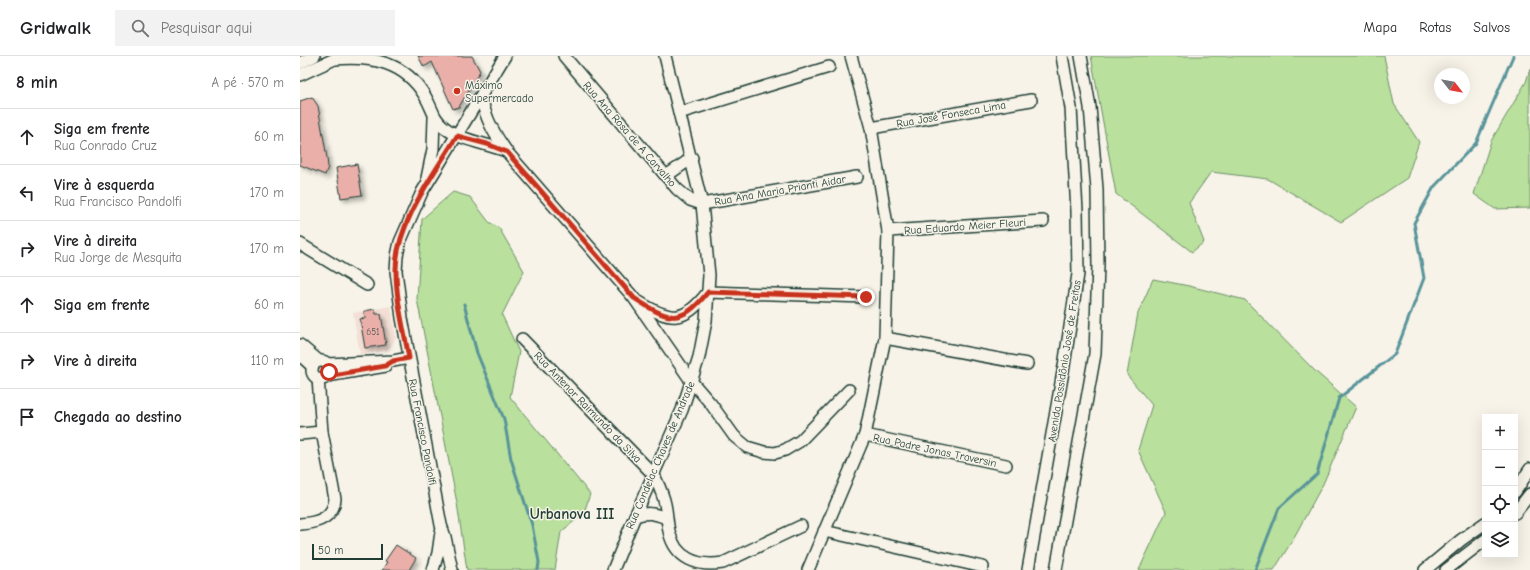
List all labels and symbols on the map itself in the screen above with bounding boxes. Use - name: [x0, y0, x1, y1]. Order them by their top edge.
- north arrow: [1434, 68, 1470, 104]
- place label: Máximo Supermercado: [465, 79, 534, 105]
- street label: Rua Ana Rosa de A Carvalho: [580, 79, 679, 190]
- marker: Máximo Supermercado: [452, 86, 462, 96]
- street label: Rua José Fonseca Lima: [895, 98, 1007, 131]
- street label: Rua Ana Maria Prianti Aidar: [713, 172, 847, 208]
- street label: Rua Eduardo Meier Fleuri: [904, 216, 1026, 237]
- street label: Avenida Possidônio José de Freitas: [1045, 279, 1084, 443]
- route end: [857, 288, 875, 306]
- house number: 651: [366, 327, 380, 337]
- street label: Rua Antenor Raimundo da Silva: [531, 349, 644, 466]
- route start: [320, 363, 338, 381]
- street label: Rua Francisco Pandolfi: [406, 378, 439, 486]
- street label: Rua Condelac Chaves de Andrade: [623, 379, 698, 531]
- street label: Rua Padre Jonas Traversin: [872, 431, 998, 470]
- district label: Urbanova III: [530, 505, 614, 523]
- scale bar: [312, 542, 383, 561]

